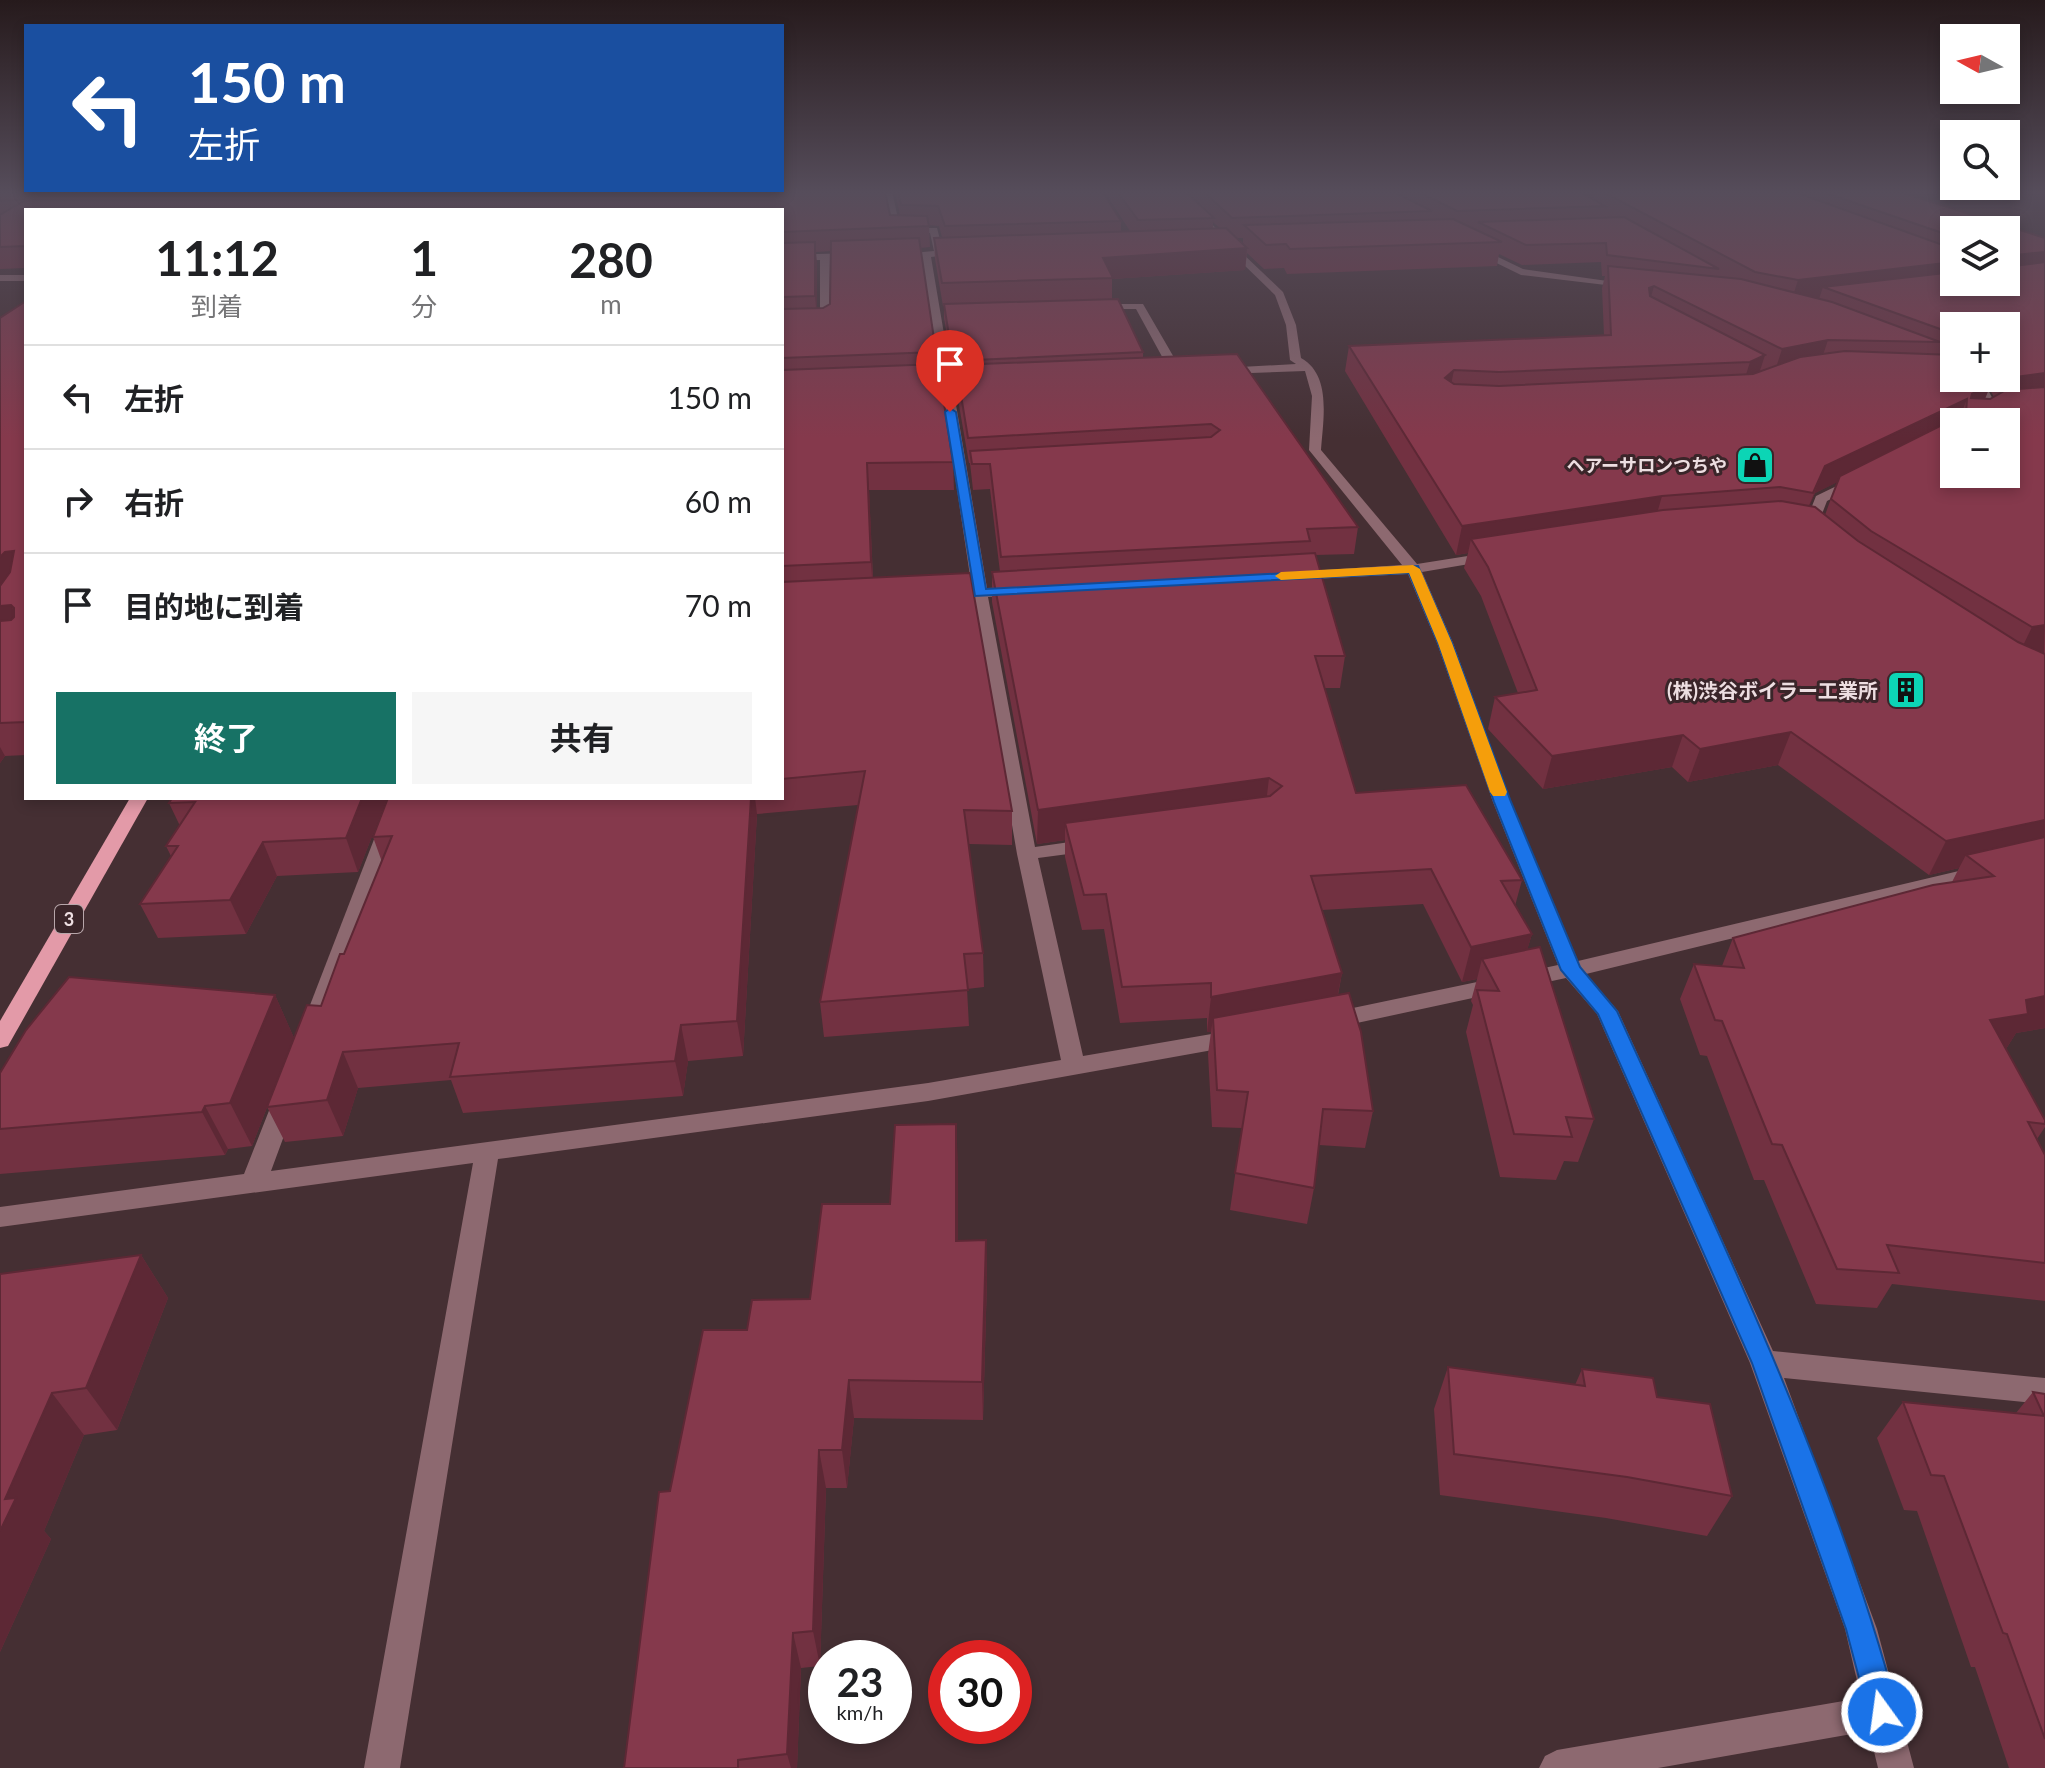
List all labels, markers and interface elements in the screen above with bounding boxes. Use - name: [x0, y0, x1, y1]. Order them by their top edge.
- north arrow: [1940, 24, 2020, 104]
- map controls: [1940, 24, 2020, 488]
- text: 150 m: [188, 48, 346, 115]
- icon: left: [56, 56, 160, 160]
- button: search: [1940, 120, 2020, 200]
- text: 左折: [188, 122, 260, 166]
- button: layers: [1940, 216, 2020, 296]
- text: 11:12: [155, 229, 279, 286]
- text: 1: [410, 229, 438, 286]
- text: 280: [569, 231, 653, 288]
- text: m: [600, 288, 622, 320]
- text: 到着: [191, 290, 243, 322]
- text: 分: [411, 290, 437, 322]
- button: +: [1940, 312, 2020, 392]
- pin: [916, 330, 984, 412]
- icon: arrive: [928, 342, 972, 386]
- icon: left: [56, 375, 100, 419]
- text: 150 m: [667, 379, 752, 415]
- text: 左折: [124, 380, 184, 416]
- button: −: [1940, 408, 2020, 488]
- shop icon: ヘアーサロンつちや: [1734, 444, 1776, 486]
- place label: ヘアーサロンつちや: [1566, 454, 1727, 476]
- icon: right: [56, 479, 100, 523]
- text: 60 m: [685, 483, 752, 519]
- text: 右折: [124, 484, 184, 520]
- icon: arrive: [56, 583, 100, 627]
- text: 70 m: [685, 587, 752, 623]
- text: 目的地に到着: [124, 588, 304, 624]
- building icon: (株)渋谷ボイラー工業所: [1885, 669, 1927, 711]
- place label: (株)渋谷ボイラー工業所: [1667, 678, 1878, 702]
- button: 終了: [56, 692, 396, 784]
- button: 共有: [412, 692, 752, 784]
- road number: 3: [55, 905, 83, 933]
- speed limit sign: 30: [928, 1640, 1032, 1744]
- text: 23: [837, 1658, 883, 1706]
- position arrow: [1840, 1670, 1924, 1754]
- text: km/h: [837, 1700, 883, 1724]

